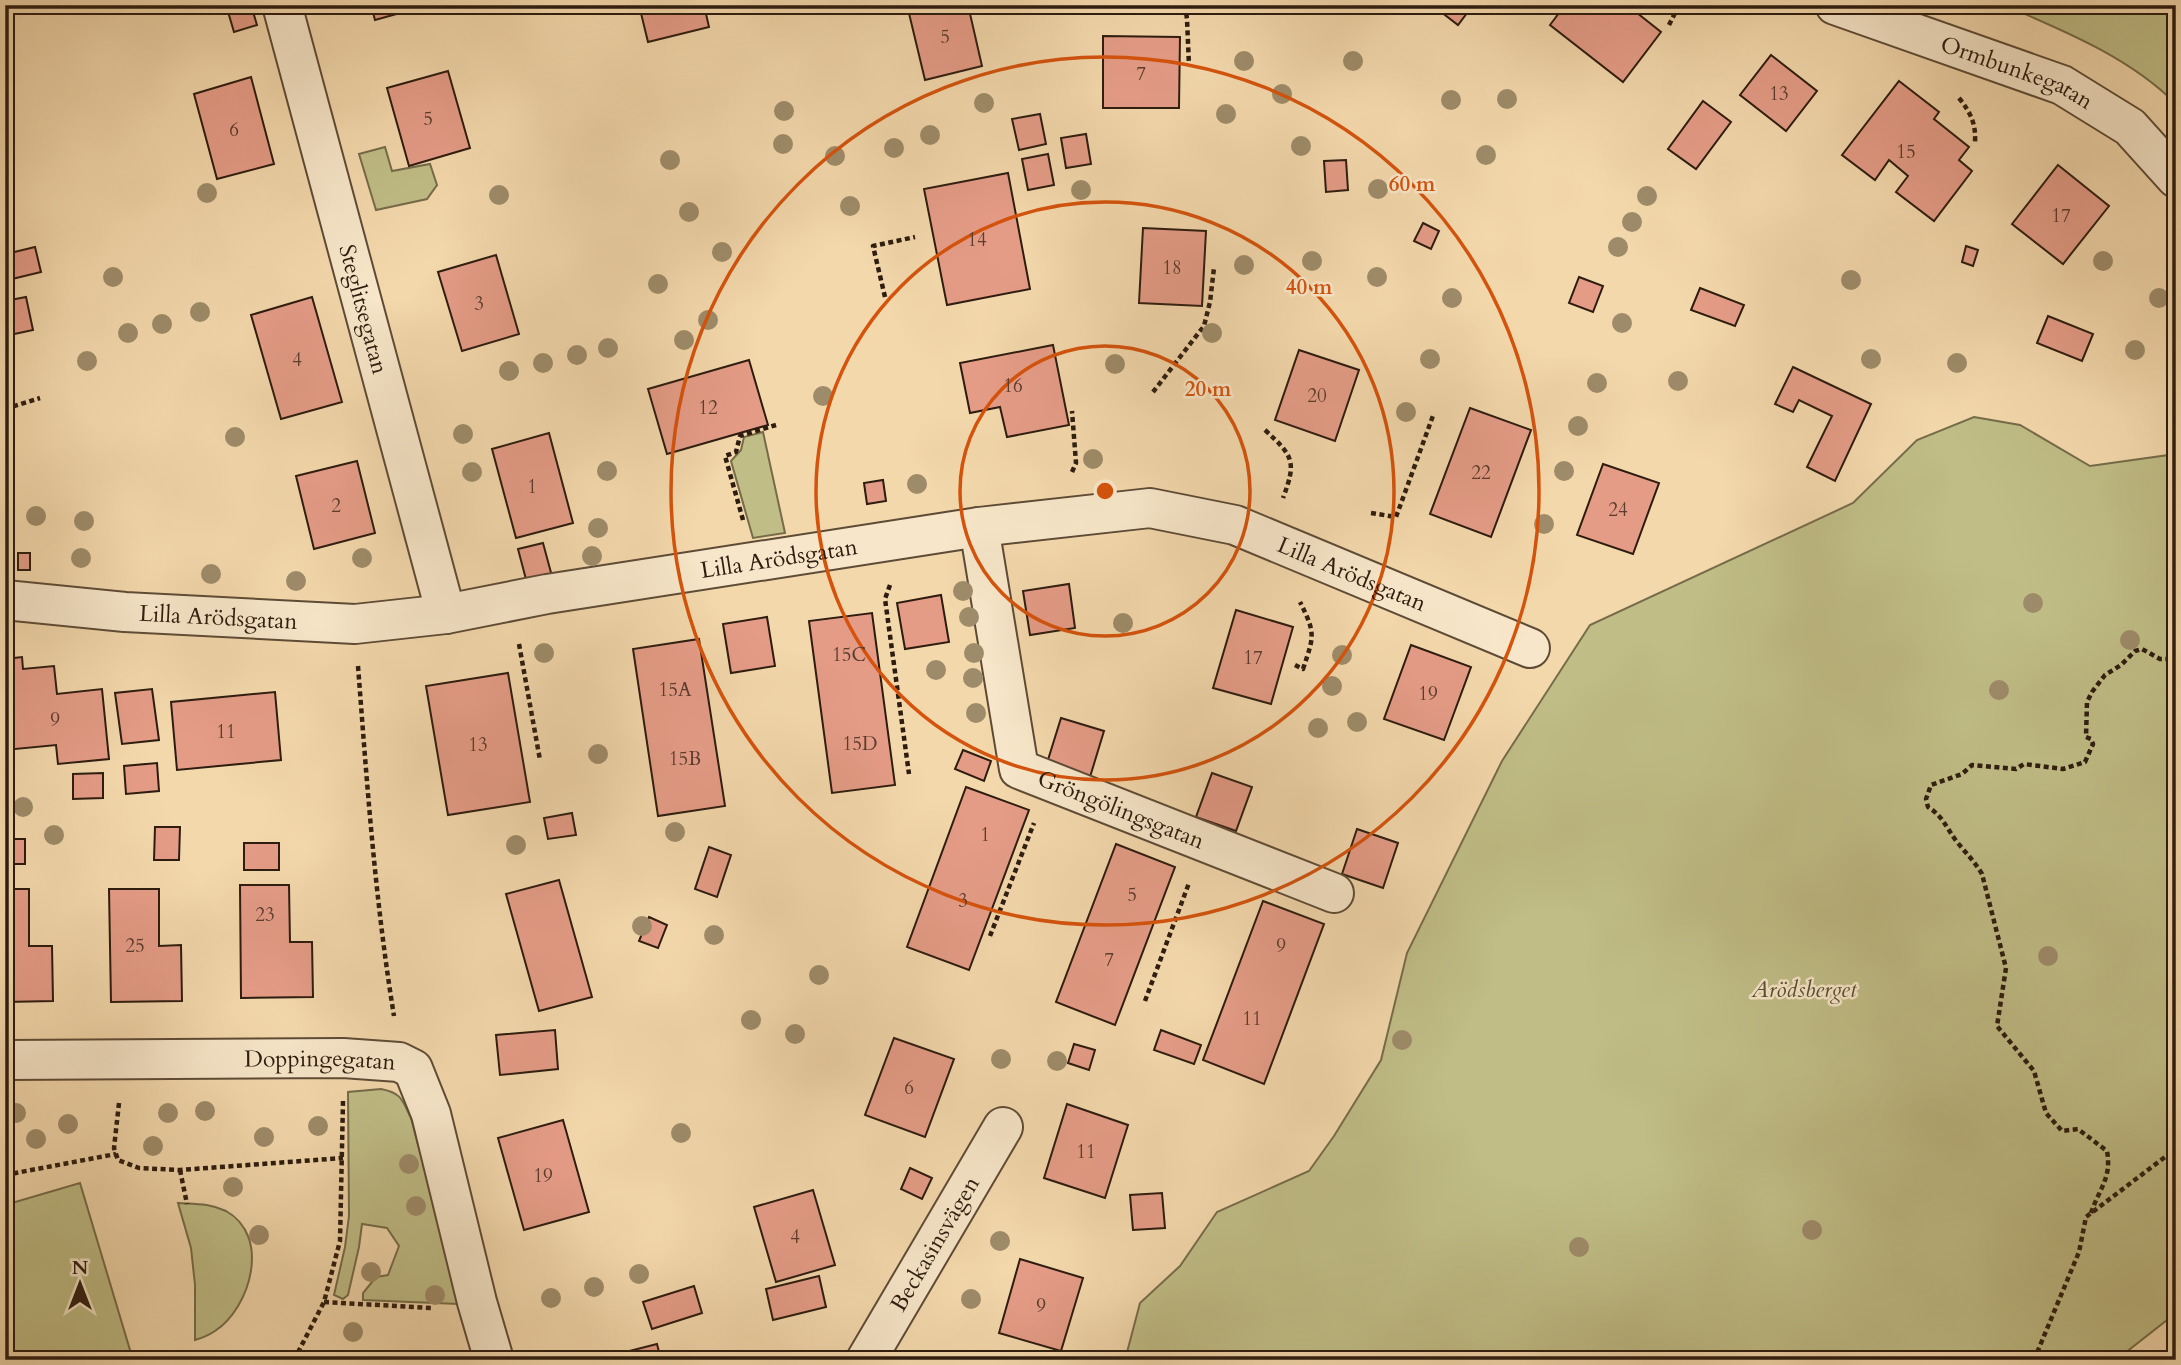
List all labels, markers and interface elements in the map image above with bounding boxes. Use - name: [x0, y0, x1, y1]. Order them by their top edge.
- house number: 5: [940, 24, 950, 50]
- street label: Ormbunkegatan: [1936, 28, 2099, 117]
- house number: 7: [1136, 61, 1146, 87]
- house number: 13: [1769, 81, 1789, 107]
- house number: 5: [423, 106, 433, 132]
- house number: 6: [229, 117, 239, 143]
- house number: 15: [1896, 139, 1916, 165]
- text: 60 m: [1389, 170, 1436, 199]
- house number: 17: [2051, 203, 2071, 229]
- house number: 14: [967, 227, 987, 253]
- street label: Steglitsegatan: [331, 241, 396, 378]
- house number: 18: [1162, 255, 1182, 281]
- text: 40 m: [1286, 273, 1333, 302]
- house number: 3: [474, 291, 484, 317]
- house number: 4: [292, 347, 302, 373]
- house number: 16: [1003, 373, 1023, 399]
- text: 20 m: [1185, 375, 1232, 404]
- house number: 20: [1307, 383, 1327, 409]
- house number: 12: [698, 395, 718, 421]
- house number: 22: [1471, 460, 1491, 486]
- house number: 1: [527, 474, 537, 500]
- centre of rings: [1093, 479, 1117, 503]
- house number: 2: [331, 493, 341, 519]
- house number: 24: [1608, 497, 1628, 523]
- street label: Lilla Arödsgatan: [1273, 529, 1431, 619]
- street label: Lilla Arödsgatan: [698, 531, 860, 586]
- street label: Lilla Arödsgatan: [138, 598, 298, 637]
- house number: 15C: [832, 642, 866, 668]
- house number: 17: [1243, 645, 1263, 671]
- house number: 15A: [659, 677, 692, 703]
- house number: 19: [1418, 681, 1438, 707]
- house number: 9: [50, 707, 60, 733]
- house number: 11: [216, 719, 236, 745]
- house number: 15D: [843, 731, 877, 757]
- house number: 13: [468, 732, 488, 758]
- house number: 15B: [669, 746, 701, 772]
- street label: Gröngölingsgatan: [1033, 763, 1209, 856]
- house number: 1: [980, 822, 990, 848]
- house number: 5: [1127, 882, 1137, 908]
- house number: 3: [958, 888, 968, 914]
- house number: 23: [255, 902, 275, 928]
- house number: 25: [125, 933, 145, 959]
- house number: 9: [1276, 933, 1286, 959]
- house number: 7: [1104, 947, 1114, 973]
- park label: Arödsberget: [1751, 974, 1858, 1005]
- house number: 11: [1242, 1006, 1262, 1032]
- street label: Doppingegatan: [244, 1043, 397, 1078]
- house number: 6: [904, 1075, 914, 1101]
- house number: 11: [1076, 1139, 1096, 1165]
- house number: 19: [533, 1163, 553, 1189]
- street label: Beckasinsvägen: [883, 1170, 987, 1317]
- house number: 4: [790, 1224, 800, 1250]
- north arrow: [46, 1250, 116, 1320]
- text: N: [72, 1255, 89, 1281]
- house number: 9: [1036, 1293, 1046, 1319]

